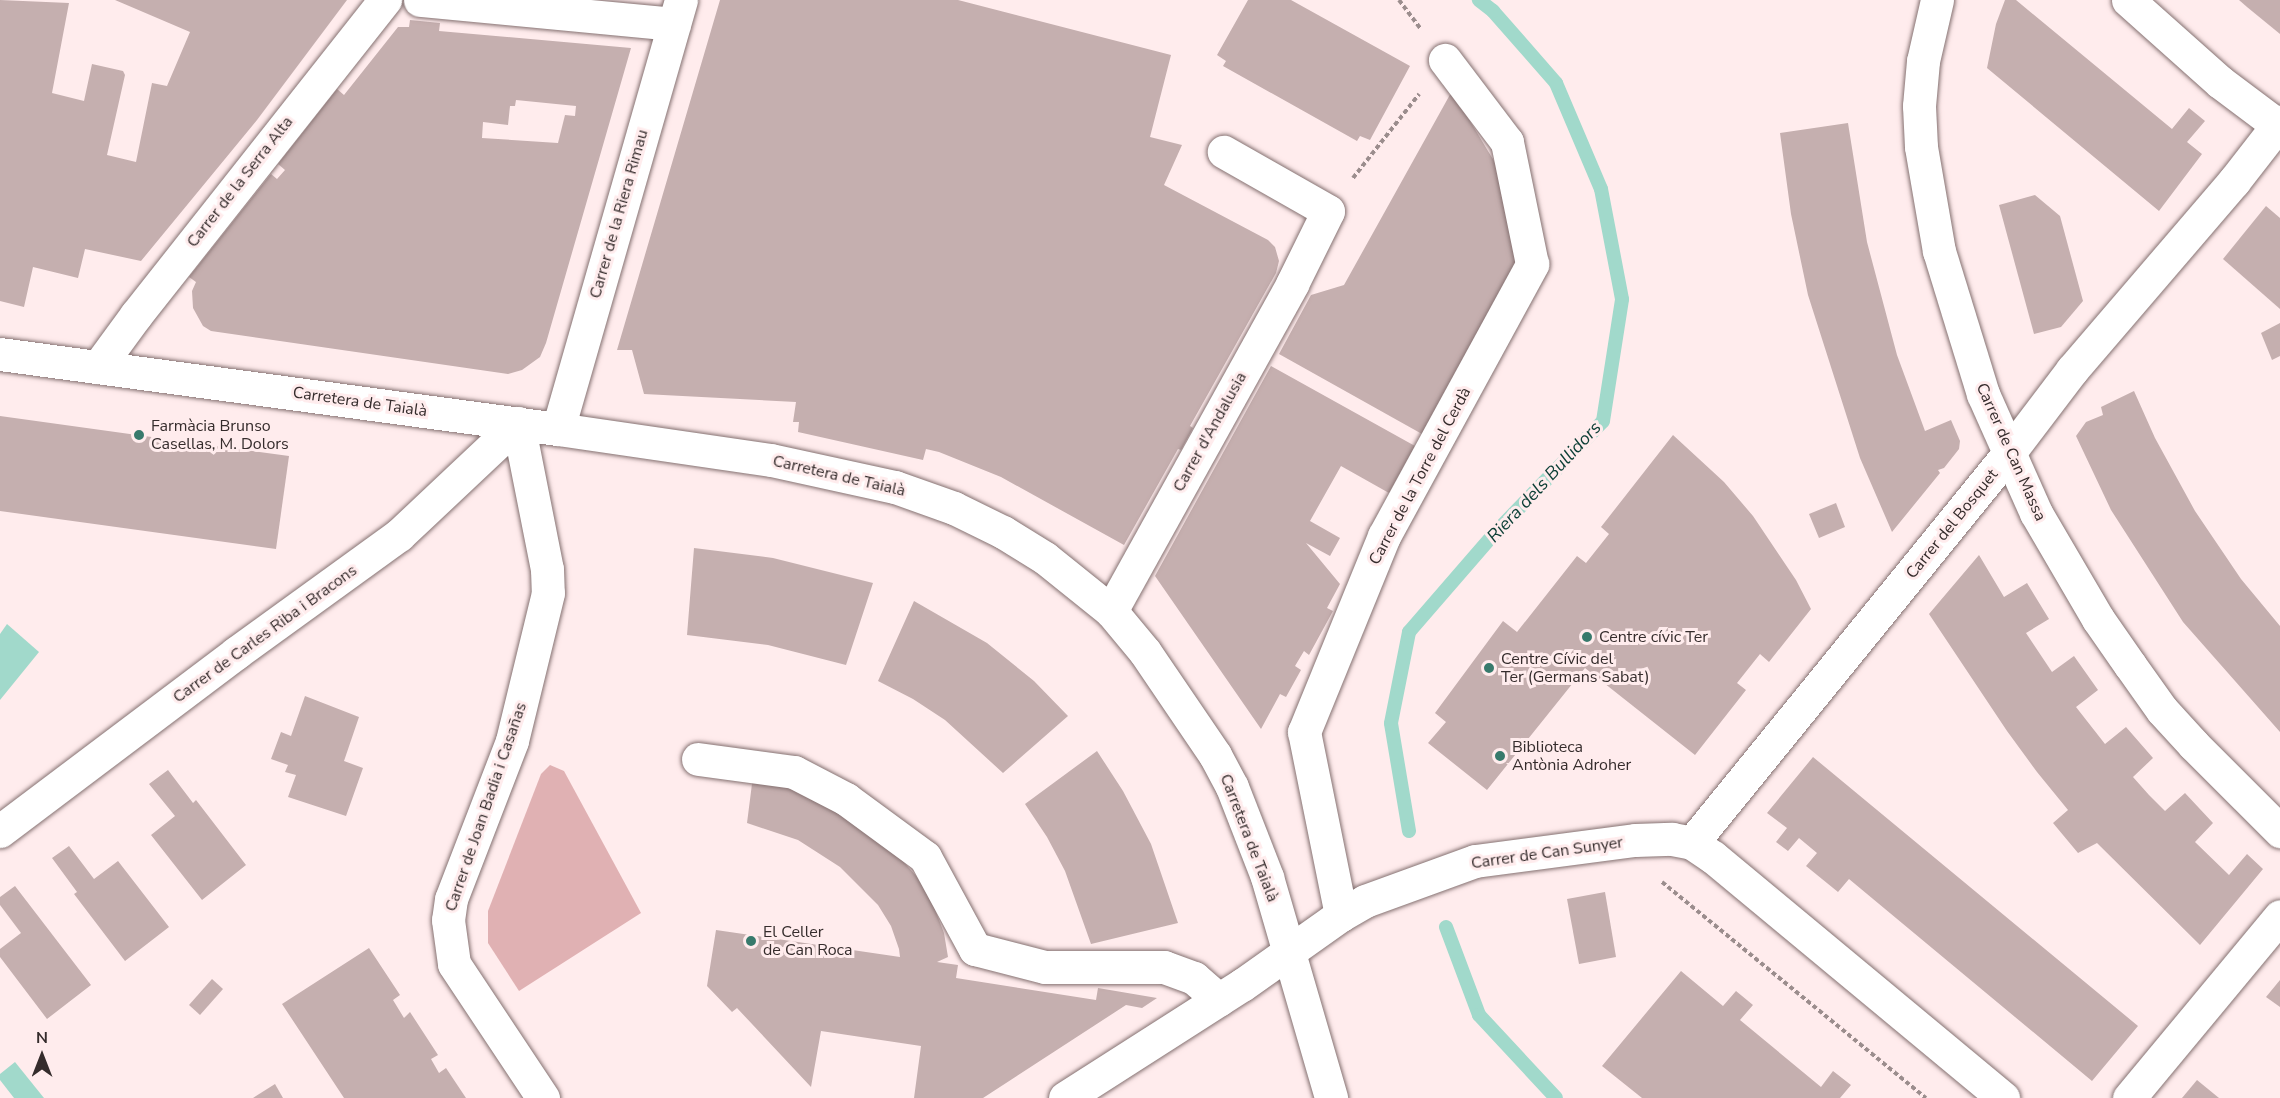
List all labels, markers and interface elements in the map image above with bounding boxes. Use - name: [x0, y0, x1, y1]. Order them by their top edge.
- street label: Carrer de la Serra Alta: [183, 113, 297, 251]
- street label: Carrer de la Riera Rimau: [586, 127, 652, 301]
- street label: Carrer d'Andalusia: [1169, 369, 1251, 495]
- street label: Carrer de Can Massa: [1972, 380, 2050, 524]
- street label: Carretera de Taialà: [292, 383, 428, 421]
- street label: Carrer de la Torre del Cerdà: [1365, 384, 1475, 568]
- place label: Farmàcia Brunso Casellas, M. Dolors: [151, 416, 289, 454]
- water label: Riera dels Bullidors: [1482, 417, 1606, 547]
- marker: Farmàcia Brunso Casellas, M. Dolors: [132, 428, 146, 442]
- street label: Carretera de Taialà: [771, 451, 907, 501]
- street label: Carrer del Bosquet: [1902, 465, 2002, 583]
- street label: Carrer de Carles Riba i Bracons: [169, 561, 361, 707]
- place label: Centre cívic Ter: [1599, 627, 1708, 647]
- marker: Centre cívic Ter: [1580, 630, 1594, 644]
- place label: Centre Cívic del Ter (Germans Sabat): [1501, 649, 1650, 687]
- marker: Centre Cívic del Ter (Germans Sabat): [1482, 661, 1496, 675]
- street label: Carrer de Joan Badia i Casañas: [441, 700, 531, 914]
- place label: Biblioteca Antònia Adroher: [1512, 737, 1631, 775]
- marker: Biblioteca Antònia Adroher: [1493, 749, 1507, 763]
- street label: Carretera de Taialà: [1216, 771, 1282, 905]
- street label: Carrer de Can Sunyer: [1470, 833, 1624, 873]
- place label: El Celler de Can Roca: [763, 922, 852, 960]
- marker: El Celler de Can Roca: [744, 934, 758, 948]
- north arrow: [12, 1026, 72, 1086]
- text: N: [36, 1027, 48, 1049]

